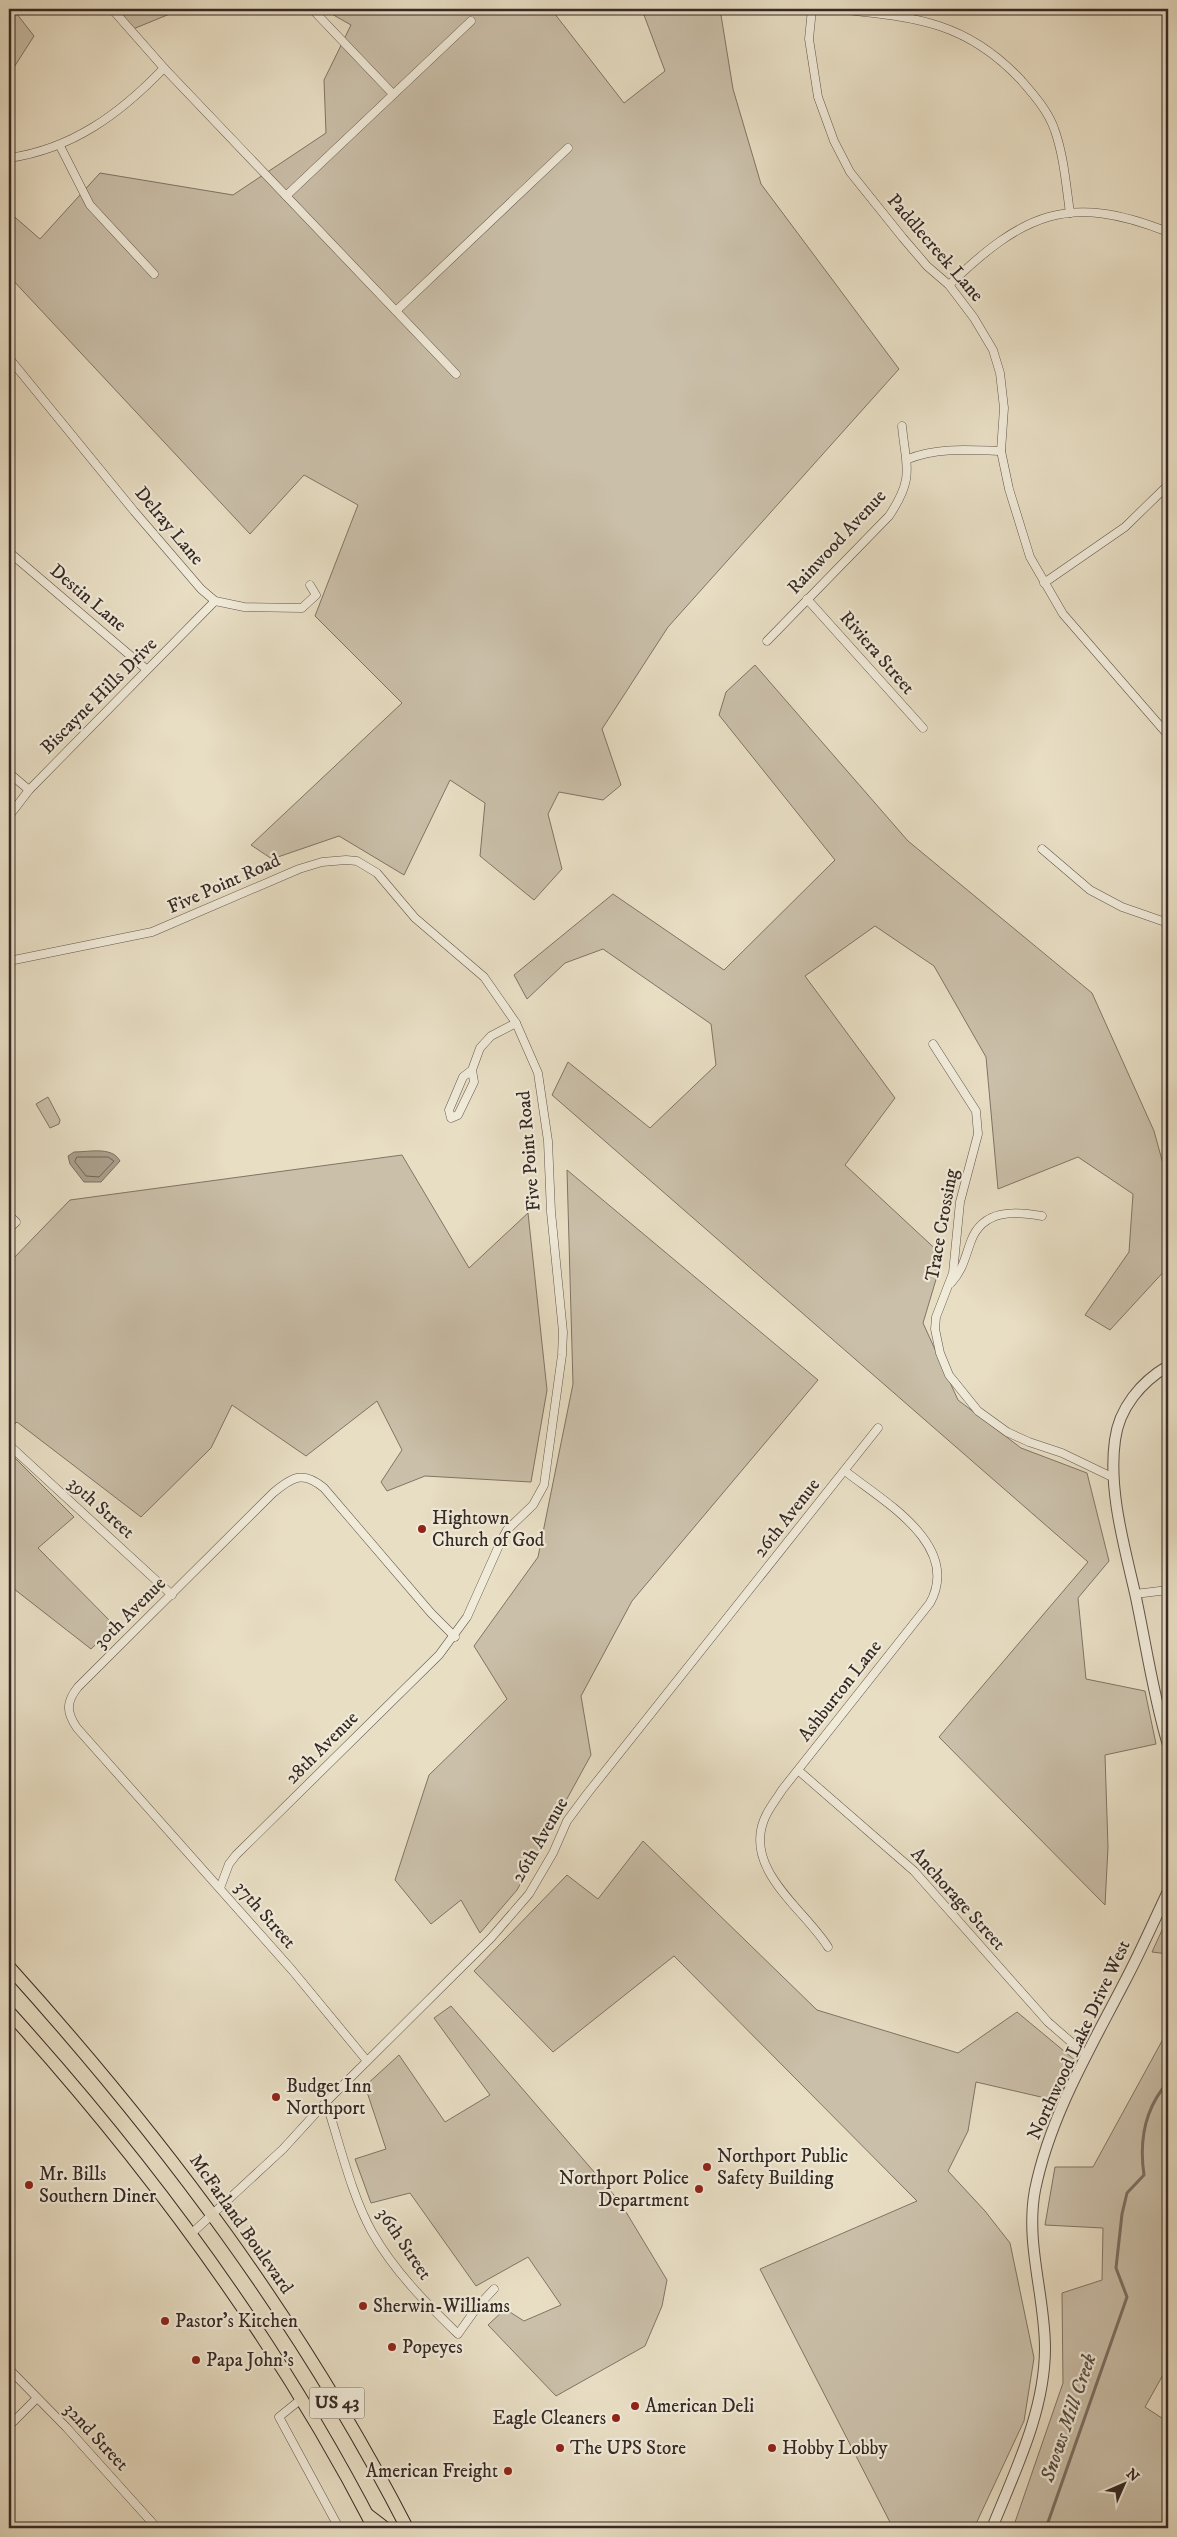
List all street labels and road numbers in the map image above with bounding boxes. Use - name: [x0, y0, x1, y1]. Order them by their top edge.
- street label: Paddlecreek Lane: [882, 189, 988, 307]
- street label: Delray Lane: [130, 482, 209, 570]
- street label: Rainwood Avenue: [783, 485, 891, 599]
- street label: Destin Lane: [45, 559, 131, 637]
- street label: Riviera Street: [835, 607, 919, 699]
- street label: Biscayne Hills Drive: [36, 633, 162, 759]
- street label: Five Point Road: [164, 849, 284, 919]
- street label: Five Point Road: [512, 1089, 546, 1212]
- street label: Trace Crossing: [921, 1166, 963, 1283]
- street label: 39th Street: [63, 1472, 139, 1544]
- street label: 26th Avenue: [749, 1474, 825, 1562]
- street label: 30th Avenue: [89, 1572, 171, 1654]
- street label: Ashburton Lane: [793, 1636, 887, 1746]
- street label: 28th Avenue: [281, 1707, 363, 1789]
- street label: 26th Avenue: [507, 1793, 574, 1887]
- street label: Anchorage Street: [906, 1843, 1010, 1955]
- street label: 37th Street: [229, 1876, 301, 1954]
- street label: Northwood Lake Drive West: [1023, 1937, 1135, 2143]
- street label: McFarland Boulevard: [184, 2150, 298, 2299]
- street label: 36th Street: [372, 2204, 436, 2284]
- road number: US 43: [310, 2388, 364, 2418]
- street label: 32nd Street: [59, 2398, 133, 2476]

